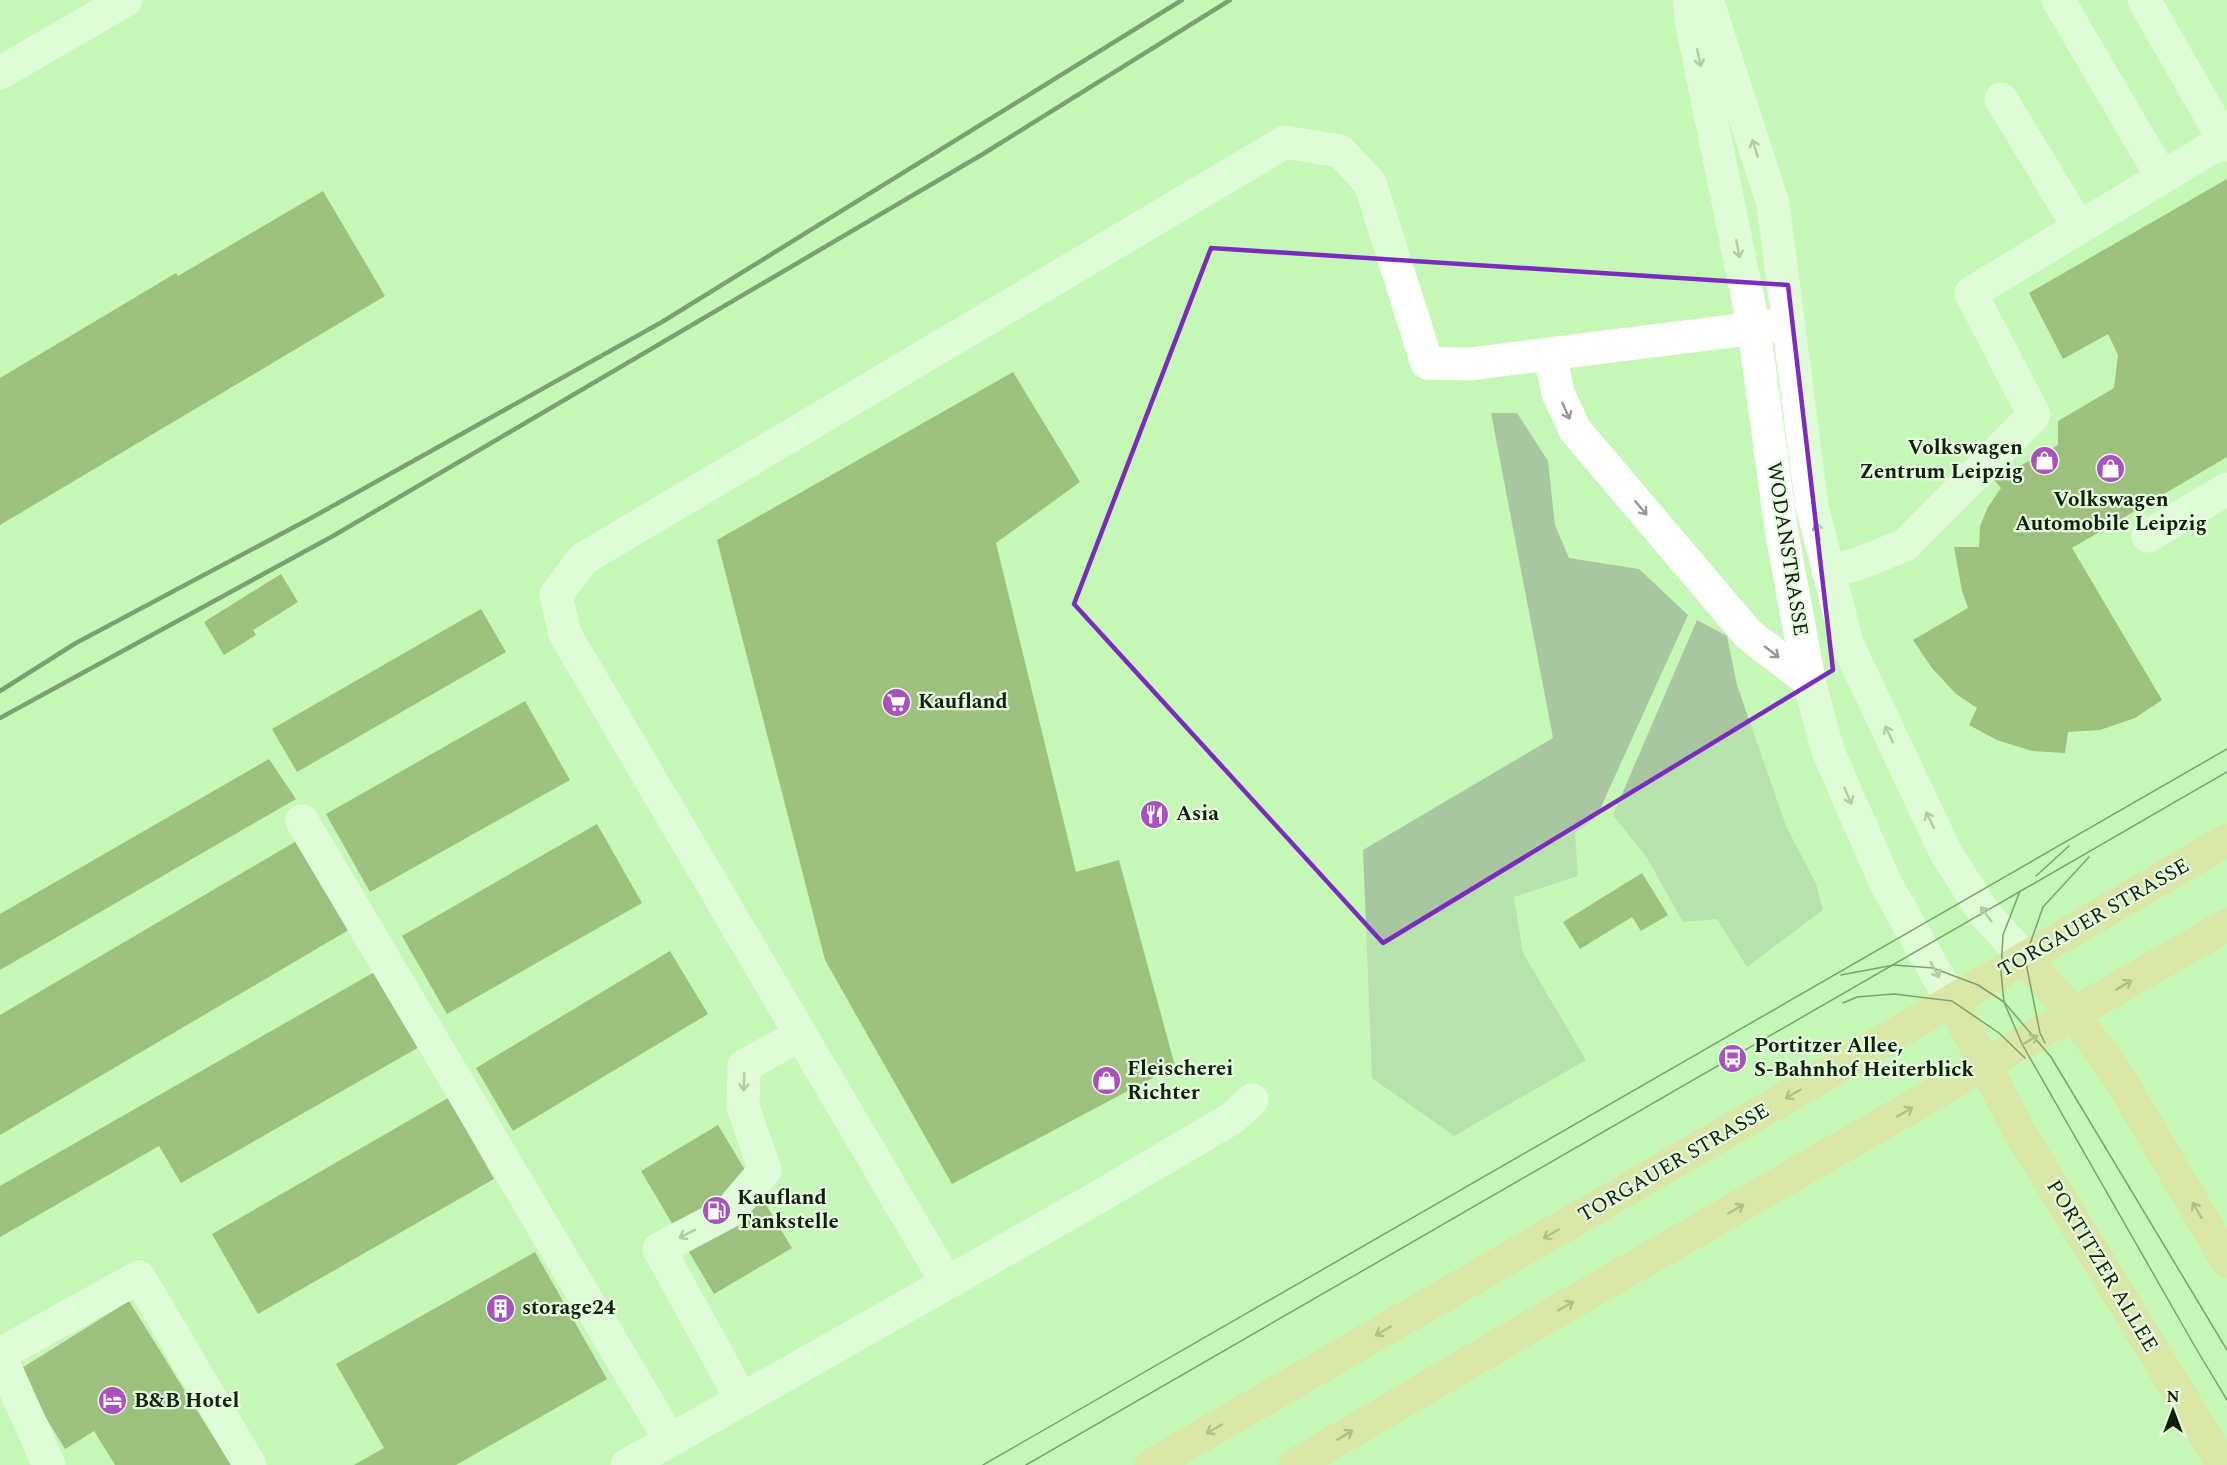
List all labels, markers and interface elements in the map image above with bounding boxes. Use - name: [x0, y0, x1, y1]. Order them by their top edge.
- one-way arrow: [1693, 48, 1705, 67]
- one-way arrow: [1749, 139, 1760, 158]
- one-way arrow: [1733, 238, 1744, 258]
- one-way arrow: [1561, 401, 1572, 419]
- place label: Volkswagen Zentrum Leipzig: [1859, 432, 2023, 488]
- shop icon: Volkswagen Zentrum Leipzig: [2028, 444, 2060, 476]
- shop icon: Volkswagen Automobile Leipzig: [2095, 453, 2127, 485]
- street label: WODANSTRASSE: [1757, 459, 1817, 639]
- place label: Volkswagen Automobile Leipzig: [2015, 484, 2207, 540]
- one-way arrow: [1634, 500, 1648, 515]
- one-way arrow: [1812, 522, 1824, 541]
- one-way arrow: [1763, 646, 1779, 659]
- supermarket icon: Kaufland: [881, 686, 913, 718]
- place label: Kaufland: [918, 686, 1008, 718]
- one-way arrow: [1883, 726, 1895, 744]
- one-way arrow: [1843, 786, 1854, 805]
- restaurant icon: Asia: [1139, 798, 1171, 830]
- place label: Asia: [1176, 798, 1219, 830]
- one-way arrow: [1924, 812, 1936, 829]
- street label: TORGAUER STRASSE: [1992, 850, 2196, 986]
- one-way arrow: [1980, 907, 1992, 923]
- one-way arrow: [1929, 961, 1941, 978]
- one-way arrow: [2115, 978, 2132, 990]
- place label: Portitzer Allee, S-Bahnhof Heiterblick: [1754, 1030, 1974, 1086]
- one-way arrow: [2021, 1033, 2038, 1045]
- bus stop icon: Portitzer Allee, S-Bahnhof Heiterblick: [1717, 1042, 1749, 1074]
- place label: Fleischerei Richter: [1127, 1053, 1233, 1109]
- shop icon: Fleischerei Richter: [1090, 1065, 1122, 1097]
- one-way arrow: [738, 1072, 749, 1092]
- one-way arrow: [1785, 1088, 1802, 1100]
- street label: TORGAUER STRASSE: [1572, 1095, 1776, 1231]
- one-way arrow: [1896, 1105, 1913, 1117]
- street label: PORTITZER ALLEE: [2038, 1174, 2166, 1358]
- place label: Kaufland Tankstelle: [737, 1182, 839, 1238]
- fuel station icon: Kaufland Tankstelle: [700, 1194, 732, 1226]
- one-way arrow: [2191, 1202, 2203, 1219]
- one-way arrow: [1727, 1203, 1744, 1215]
- one-way arrow: [678, 1229, 696, 1240]
- one-way arrow: [1543, 1229, 1561, 1240]
- building icon: storage24: [485, 1292, 517, 1324]
- place label: storage24: [522, 1292, 616, 1324]
- one-way arrow: [1557, 1299, 1574, 1311]
- one-way arrow: [1375, 1326, 1392, 1338]
- north arrow: [2143, 1381, 2203, 1441]
- hotel icon: B&B Hotel: [97, 1385, 129, 1417]
- place label: B&B Hotel: [134, 1385, 239, 1417]
- text: N: [2166, 1385, 2180, 1409]
- one-way arrow: [1206, 1423, 1223, 1435]
- one-way arrow: [1336, 1429, 1353, 1441]

